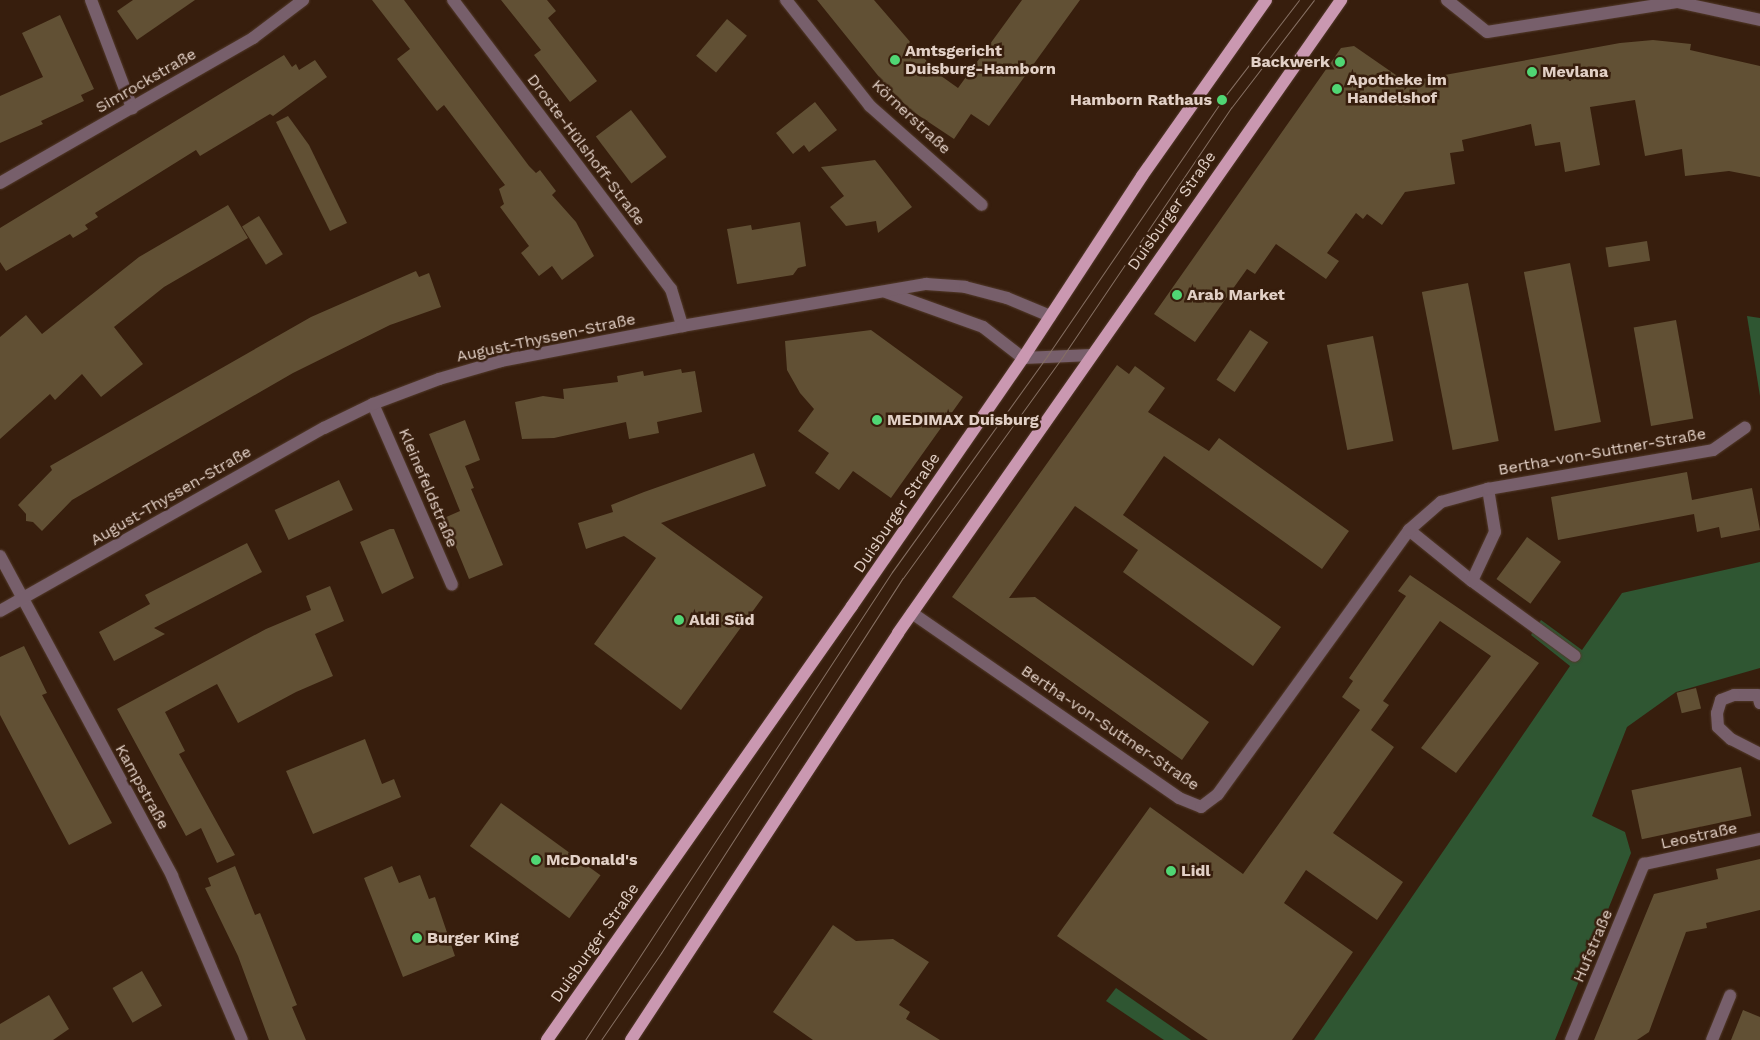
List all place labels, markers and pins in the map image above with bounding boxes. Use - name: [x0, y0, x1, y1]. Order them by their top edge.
- place label: Amtsgericht Duisburg-Hamborn: [905, 41, 1056, 79]
- place label: Backwerk: [1251, 52, 1330, 72]
- marker: Amtsgericht Duisburg-Hamborn: [889, 54, 901, 66]
- marker: Backwerk: [1334, 56, 1346, 68]
- place label: Mevlana: [1542, 62, 1608, 82]
- marker: Mevlana: [1526, 66, 1538, 78]
- place label: Apotheke im Handelshof: [1347, 70, 1447, 108]
- marker: Apotheke im Handelshof: [1331, 83, 1343, 95]
- place label: Hamborn Rathaus: [1070, 90, 1212, 110]
- marker: Hamborn Rathaus: [1216, 94, 1228, 106]
- place label: Arab Market: [1187, 285, 1285, 305]
- marker: Arab Market: [1171, 289, 1183, 301]
- place label: MEDIMAX Duisburg: [887, 410, 1039, 430]
- marker: MEDIMAX Duisburg: [871, 414, 883, 426]
- place label: Aldi Süd: [689, 610, 755, 630]
- marker: Aldi Süd: [673, 614, 685, 626]
- place label: McDonald's: [546, 850, 638, 870]
- marker: McDonald's: [530, 854, 542, 866]
- place label: Lidl: [1181, 861, 1211, 881]
- marker: Lidl: [1165, 865, 1177, 877]
- place label: Burger King: [427, 928, 519, 948]
- marker: Burger King: [411, 932, 423, 944]

